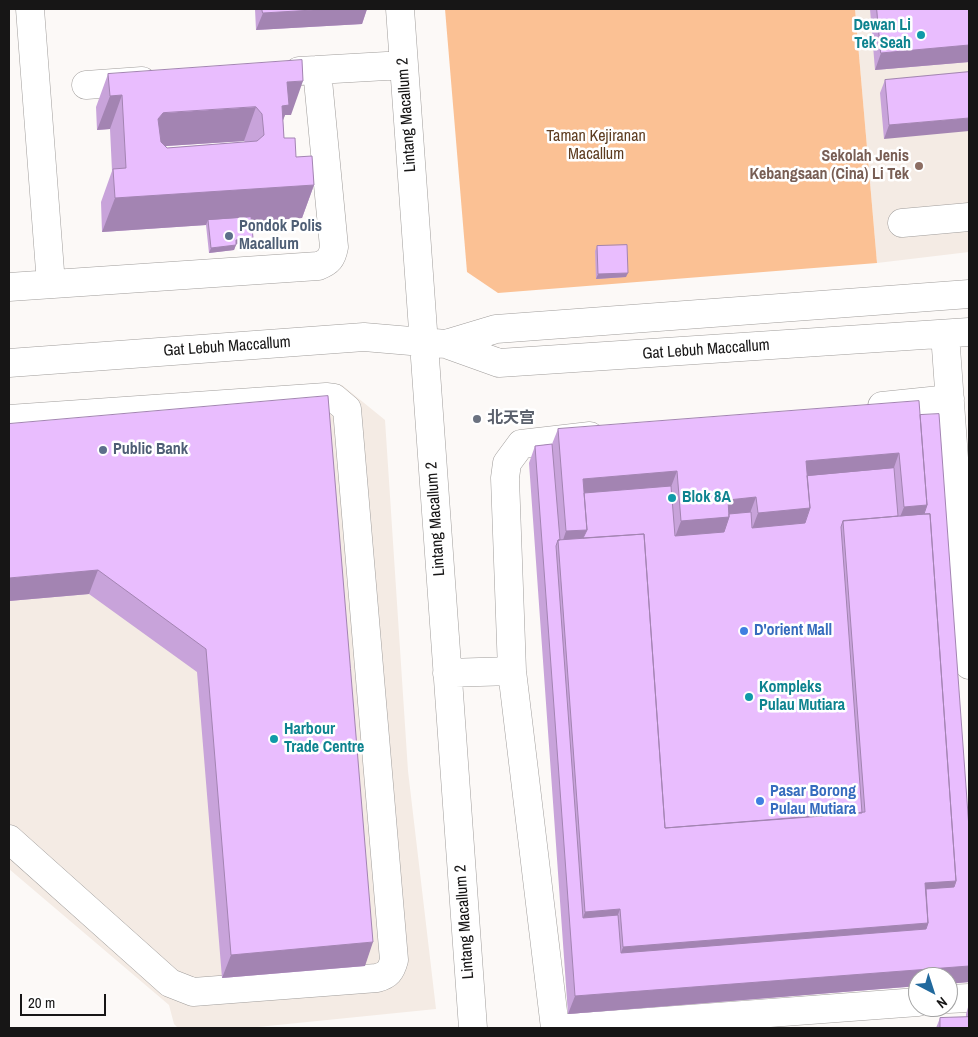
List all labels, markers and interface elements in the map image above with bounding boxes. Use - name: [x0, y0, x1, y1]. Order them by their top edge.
- place label: Dewan Li Tek Seah: [853, 16, 911, 54]
- marker: Dewan Li Tek Seah: [915, 29, 927, 41]
- street label: Lintang Macallum 2: [393, 57, 421, 173]
- park label: Taman Kejiranan Macallum: [546, 127, 646, 165]
- place label: Sekolah Jenis Kebangsaan (Cina) Li Tek: [750, 147, 909, 185]
- marker: Sekolah Jenis Kebangsaan (Cina) Li Tek: [913, 160, 925, 172]
- place label: Pondok Polis Macallum: [239, 217, 322, 255]
- marker: Pondok Polis Macallum: [223, 230, 235, 242]
- street label: Gat Lebuh Maccallum: [163, 333, 291, 361]
- street label: Gat Lebuh Maccallum: [642, 336, 770, 364]
- place label: 北天宫: [487, 409, 535, 429]
- marker: 北天宫: [471, 413, 483, 425]
- place label: Public Bank: [113, 440, 188, 460]
- marker: Public Bank: [97, 444, 109, 456]
- street label: Lintang Macallum 2: [422, 461, 450, 577]
- place label: Blok 8A: [682, 488, 731, 508]
- marker: Blok 8A: [666, 492, 678, 504]
- place label: D'orient Mall: [754, 621, 832, 641]
- marker: D'orient Mall: [738, 625, 750, 637]
- place label: Kompleks Pulau Mutiara: [759, 678, 845, 716]
- marker: Kompleks Pulau Mutiara: [743, 691, 755, 703]
- place label: Harbour Trade Centre: [284, 720, 364, 758]
- marker: Harbour Trade Centre: [268, 733, 280, 745]
- place label: Pasar Borong Pulau Mutiara: [770, 782, 856, 820]
- marker: Pasar Borong Pulau Mutiara: [754, 795, 766, 807]
- street label: Lintang Macallum 2: [451, 864, 479, 980]
- north arrow: [908, 967, 958, 1017]
- scale bar: [22, 984, 109, 1016]
- text: 20 m: [28, 992, 55, 1013]
- text: N: [933, 993, 951, 1012]

